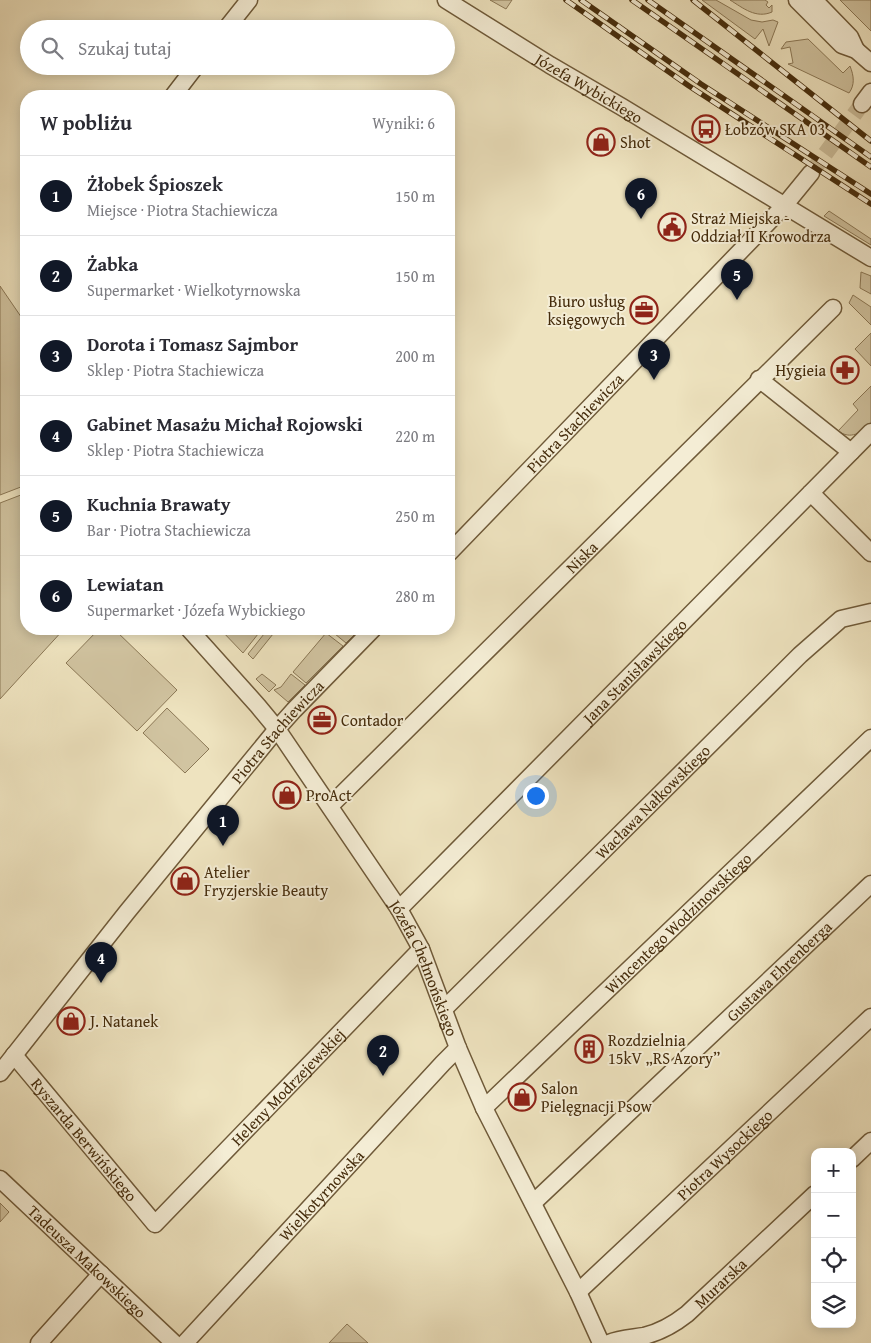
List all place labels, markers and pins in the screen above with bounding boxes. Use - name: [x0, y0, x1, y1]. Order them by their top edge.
- bus stop icon: Łobzów SKA 03: [691, 114, 721, 144]
- place label: Łobzów SKA 03: [725, 117, 825, 141]
- shop icon: Shot: [586, 127, 616, 157]
- place label: Shot: [620, 130, 651, 154]
- pin: 6: [625, 178, 657, 219]
- place label: Straż Miejska - Oddział II Krowodrza: [691, 206, 832, 248]
- public building icon: Straż Miejska - Oddział II Krowodrza: [657, 212, 687, 242]
- pin: 5: [721, 259, 753, 300]
- place label: Biuro usług księgowych: [547, 289, 625, 331]
- office icon: Biuro usług księgowych: [629, 295, 659, 325]
- pin: 3: [638, 339, 670, 380]
- pharmacy icon: Hygieia: [830, 355, 860, 385]
- place label: Hygieia: [775, 358, 826, 382]
- office icon: Contador: [307, 705, 337, 735]
- place label: Contador: [341, 708, 404, 732]
- shop icon: ProAct: [272, 780, 302, 810]
- place label: ProAct: [306, 783, 352, 807]
- pin: 1: [207, 805, 239, 846]
- place label: Atelier Fryzjerskie Beauty: [204, 860, 328, 902]
- shop icon: Atelier Fryzjerskie Beauty: [170, 866, 200, 896]
- pin: 4: [85, 942, 117, 983]
- shop icon: J. Natanek: [56, 1006, 86, 1036]
- place label: J. Natanek: [88, 1009, 159, 1033]
- place label: Rozdzielnia 15kV „RS Azory”: [608, 1028, 720, 1070]
- building icon: Rozdzielnia 15kV „RS Azory”: [574, 1034, 604, 1064]
- pin: 2: [367, 1035, 399, 1076]
- place label: Salon Pielęgnacji Psow: [541, 1076, 652, 1118]
- shop icon: Salon Pielęgnacji Psow: [507, 1082, 537, 1112]

